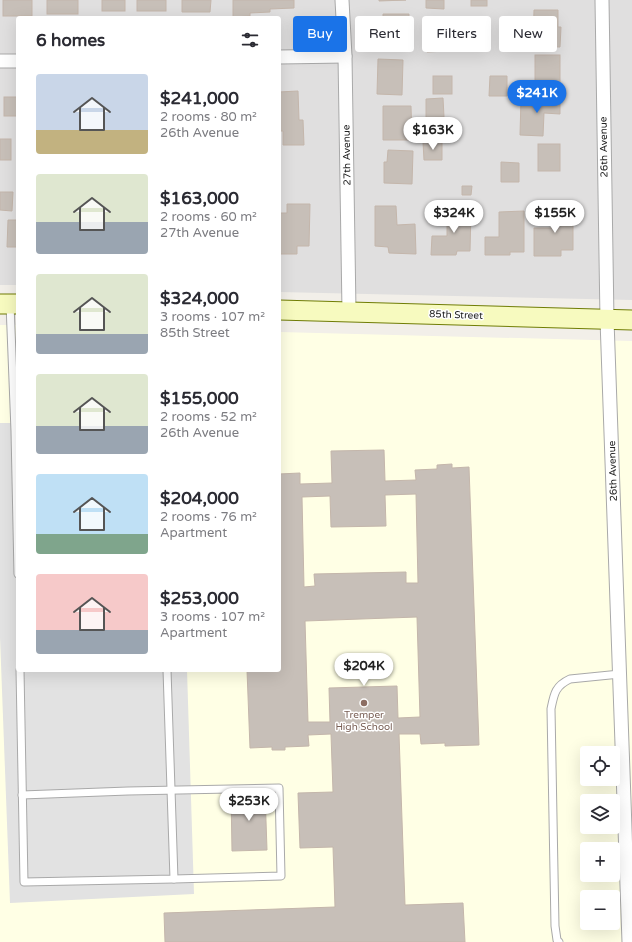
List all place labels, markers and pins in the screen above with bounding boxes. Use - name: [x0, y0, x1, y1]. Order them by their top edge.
- pin: $241K: [509, 80, 565, 114]
- pin: $163K: [405, 117, 461, 151]
- pin: $324K: [426, 200, 482, 234]
- pin: $155K: [527, 200, 583, 234]
- pin: $204K: [336, 653, 392, 687]
- marker: Tremper High School: [359, 698, 369, 708]
- place label: Tremper High School: [335, 709, 393, 733]
- pin: $253K: [221, 788, 277, 822]

